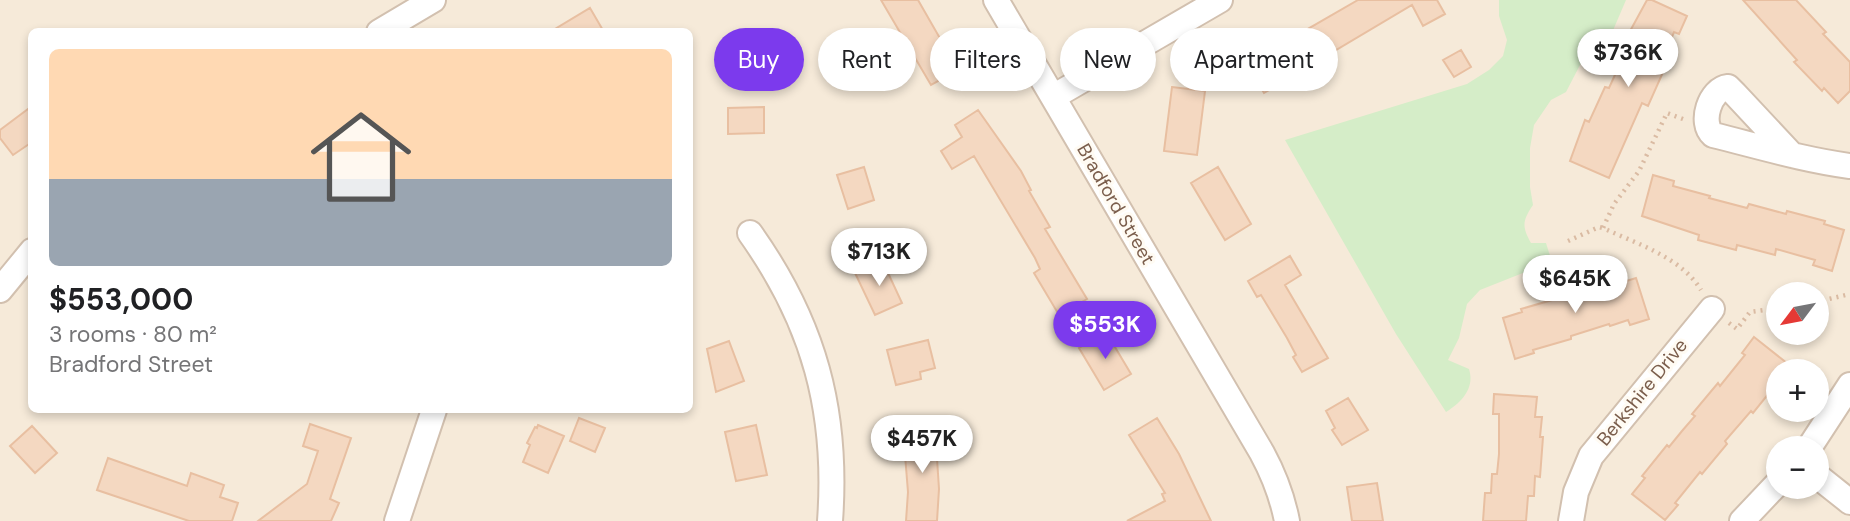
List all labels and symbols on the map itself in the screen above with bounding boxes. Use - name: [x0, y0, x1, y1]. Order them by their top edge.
- pin: $736K: [1579, 29, 1677, 89]
- street label: Bradford Street: [1071, 139, 1161, 269]
- pin: $713K: [830, 229, 928, 288]
- pin: $645K: [1526, 256, 1624, 315]
- north arrow: [1766, 282, 1829, 345]
- pin: $553K: [1056, 302, 1154, 361]
- street label: Berkshire Drive: [1591, 333, 1693, 451]
- pin: $457K: [873, 416, 971, 475]

